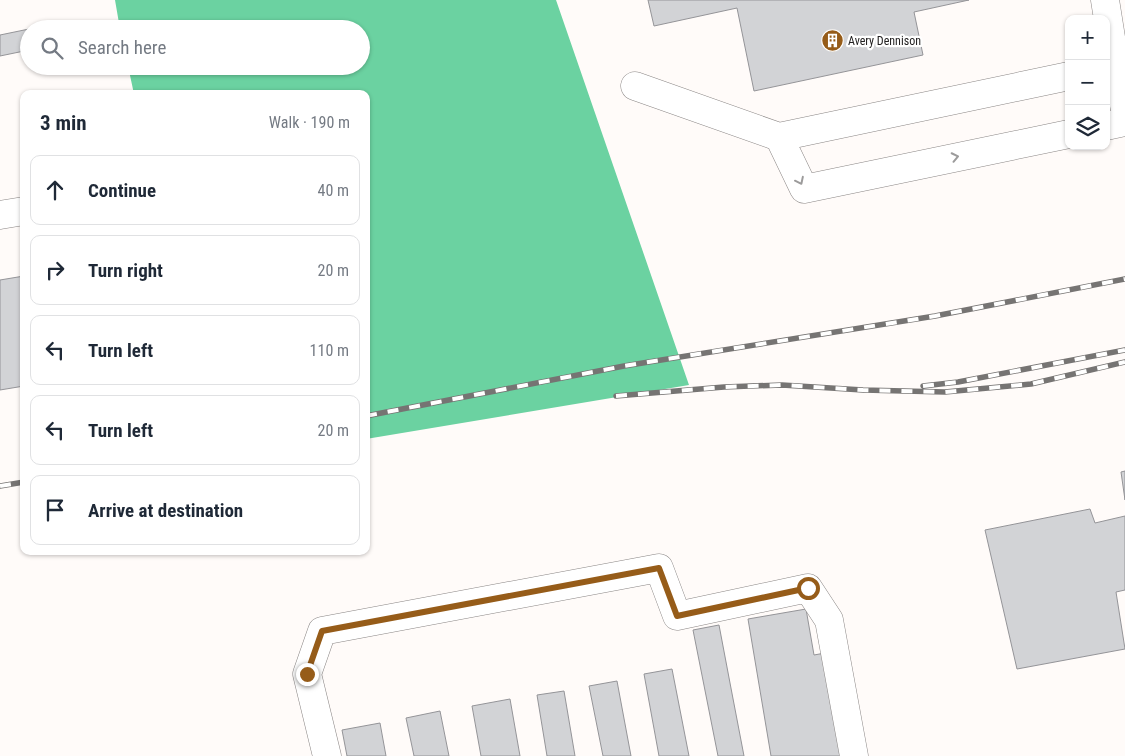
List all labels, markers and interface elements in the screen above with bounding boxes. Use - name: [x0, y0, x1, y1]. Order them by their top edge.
- map controls: [1065, 15, 1110, 150]
- button: +: [1065, 15, 1110, 60]
- search box: [20, 20, 370, 75]
- building icon: Avery Dennison: [820, 29, 844, 53]
- icon: search: [38, 34, 66, 62]
- place label: Avery Dennison: [848, 34, 921, 48]
- text: Search here: [78, 36, 166, 59]
- button: −: [1065, 60, 1110, 105]
- button: layers: [1065, 105, 1110, 150]
- text: 3 min: [40, 111, 87, 135]
- text: Walk · 190 m: [269, 113, 350, 132]
- one-way arrow: [950, 153, 959, 163]
- icon: ahead: [41, 176, 69, 204]
- one-way arrow: [794, 176, 805, 185]
- text: Continue: [88, 179, 156, 202]
- text: 40 m: [317, 181, 349, 200]
- icon: right: [41, 256, 69, 284]
- text: Turn right: [88, 259, 163, 282]
- text: 20 m: [317, 261, 349, 280]
- icon: left: [41, 336, 69, 364]
- text: Turn left: [88, 339, 153, 362]
- text: 110 m: [310, 341, 349, 360]
- icon: left: [41, 416, 69, 444]
- text: Turn left: [88, 419, 153, 442]
- text: 20 m: [317, 421, 349, 440]
- icon: arrive: [41, 496, 69, 524]
- text: Arrive at destination: [88, 499, 243, 522]
- route start: [797, 577, 820, 600]
- route end: [296, 663, 319, 686]

